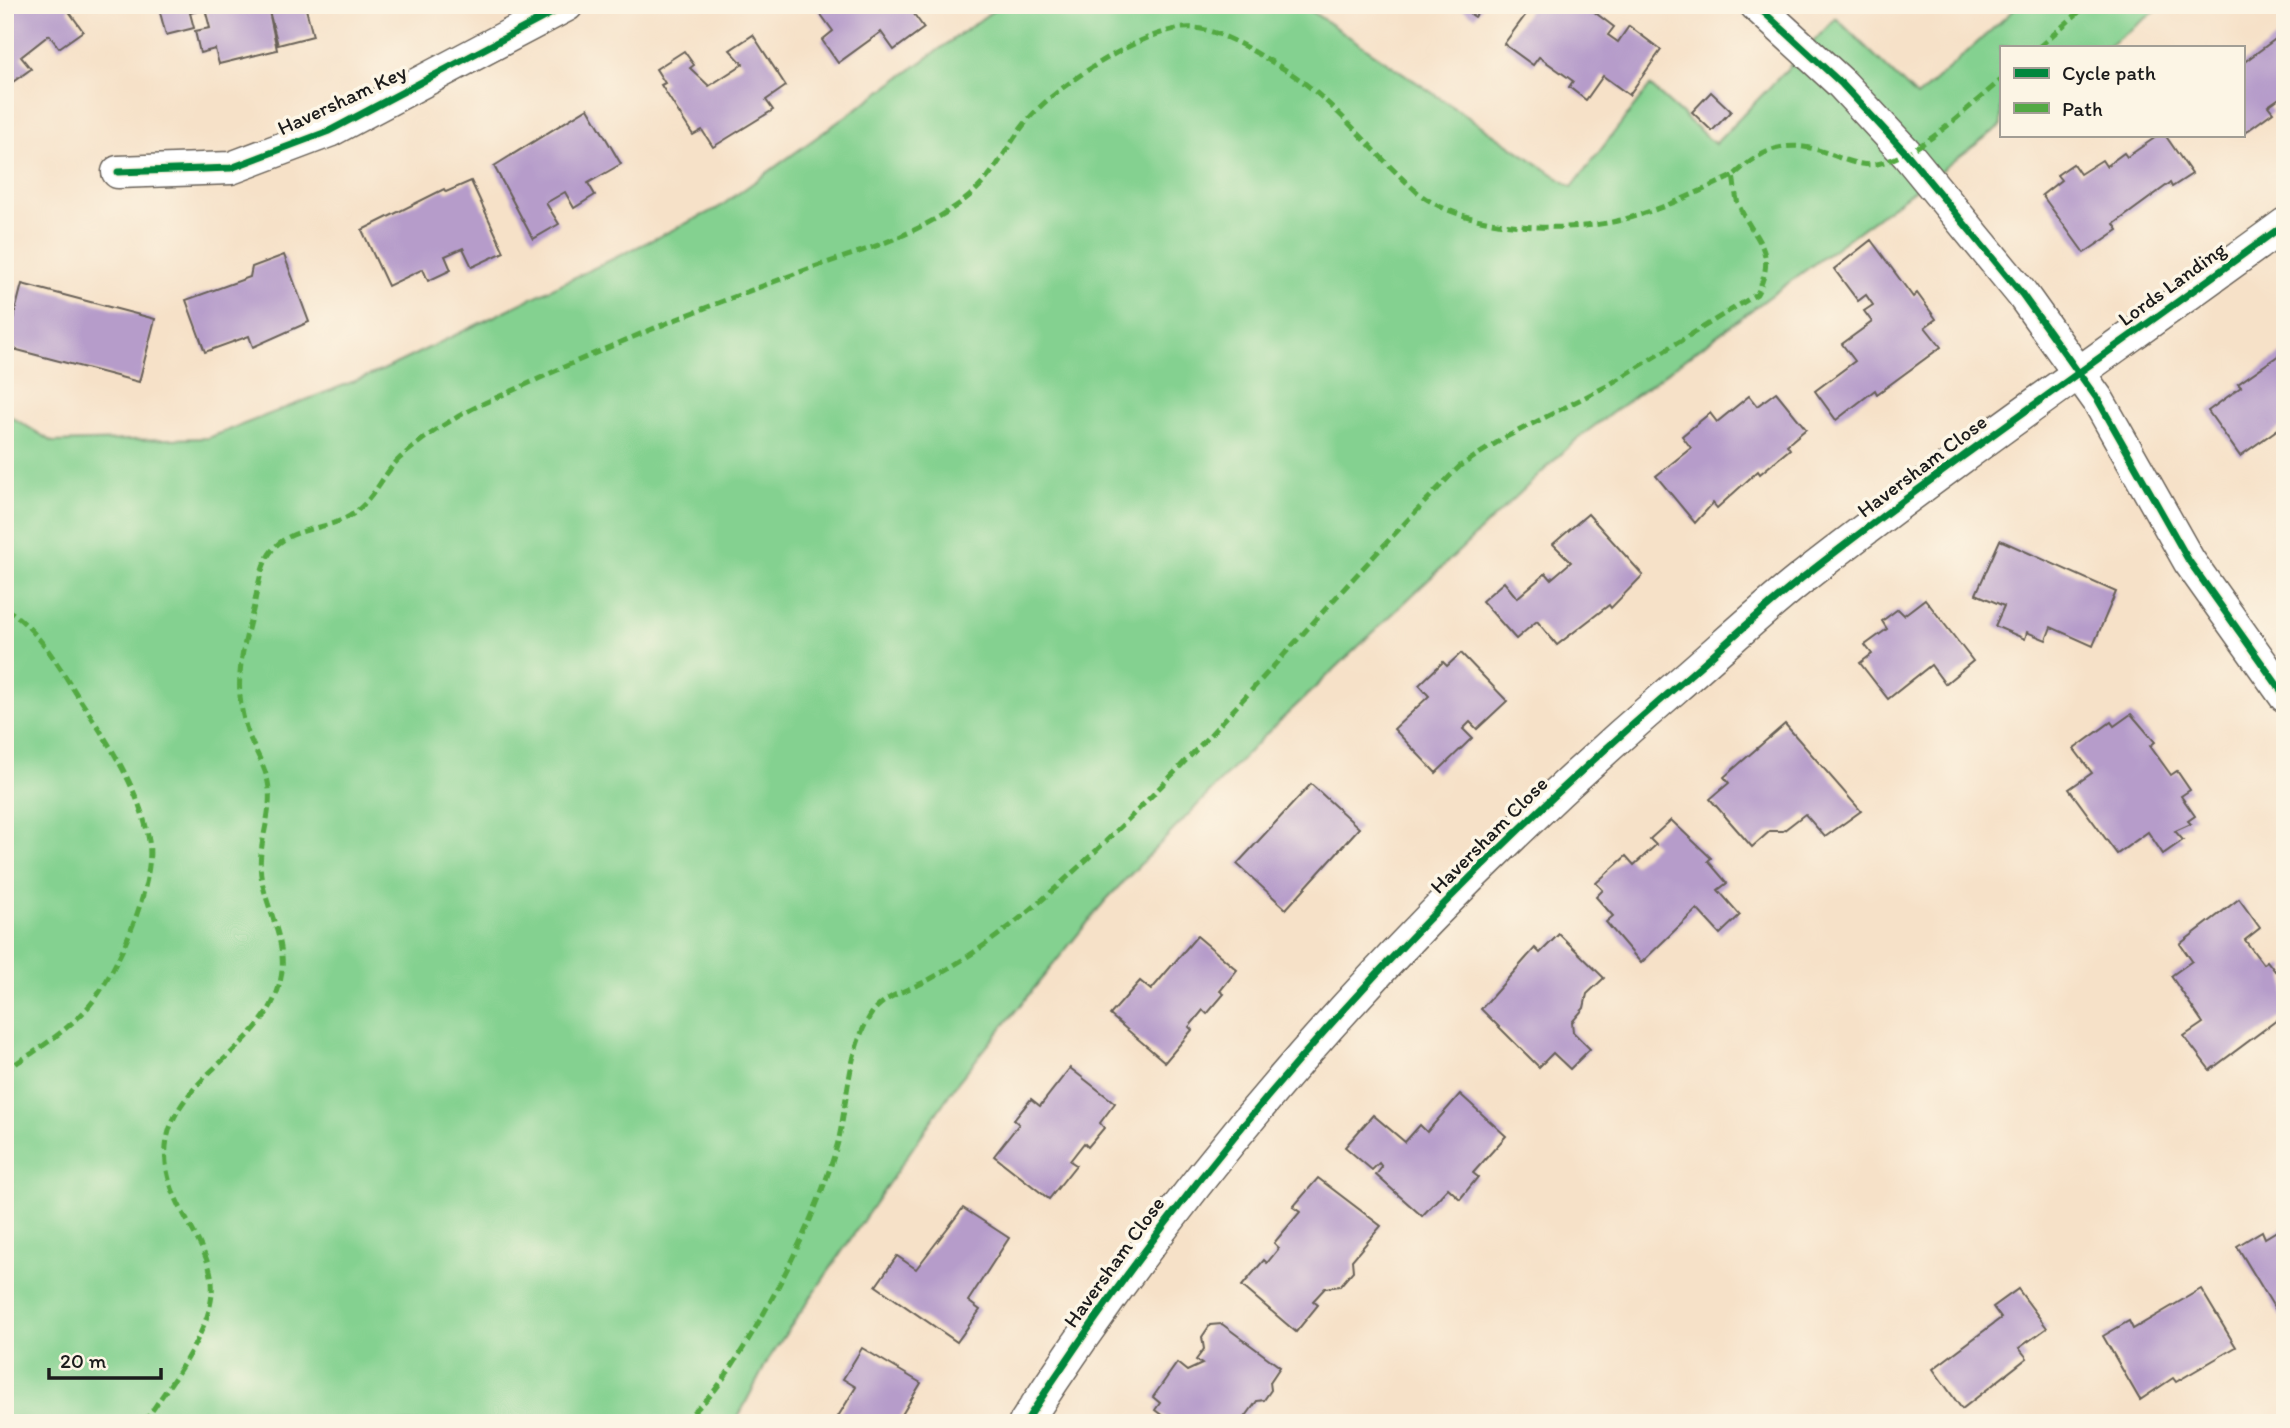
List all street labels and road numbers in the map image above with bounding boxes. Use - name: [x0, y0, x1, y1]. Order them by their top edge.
- street label: Haversham Key: [273, 59, 410, 140]
- street label: Lords Landing: [2113, 236, 2231, 331]
- street label: Haversham Close: [1852, 409, 1991, 522]
- street label: Haversham Close: [1425, 771, 1553, 899]
- street label: Haversham Close: [1058, 1191, 1170, 1332]

